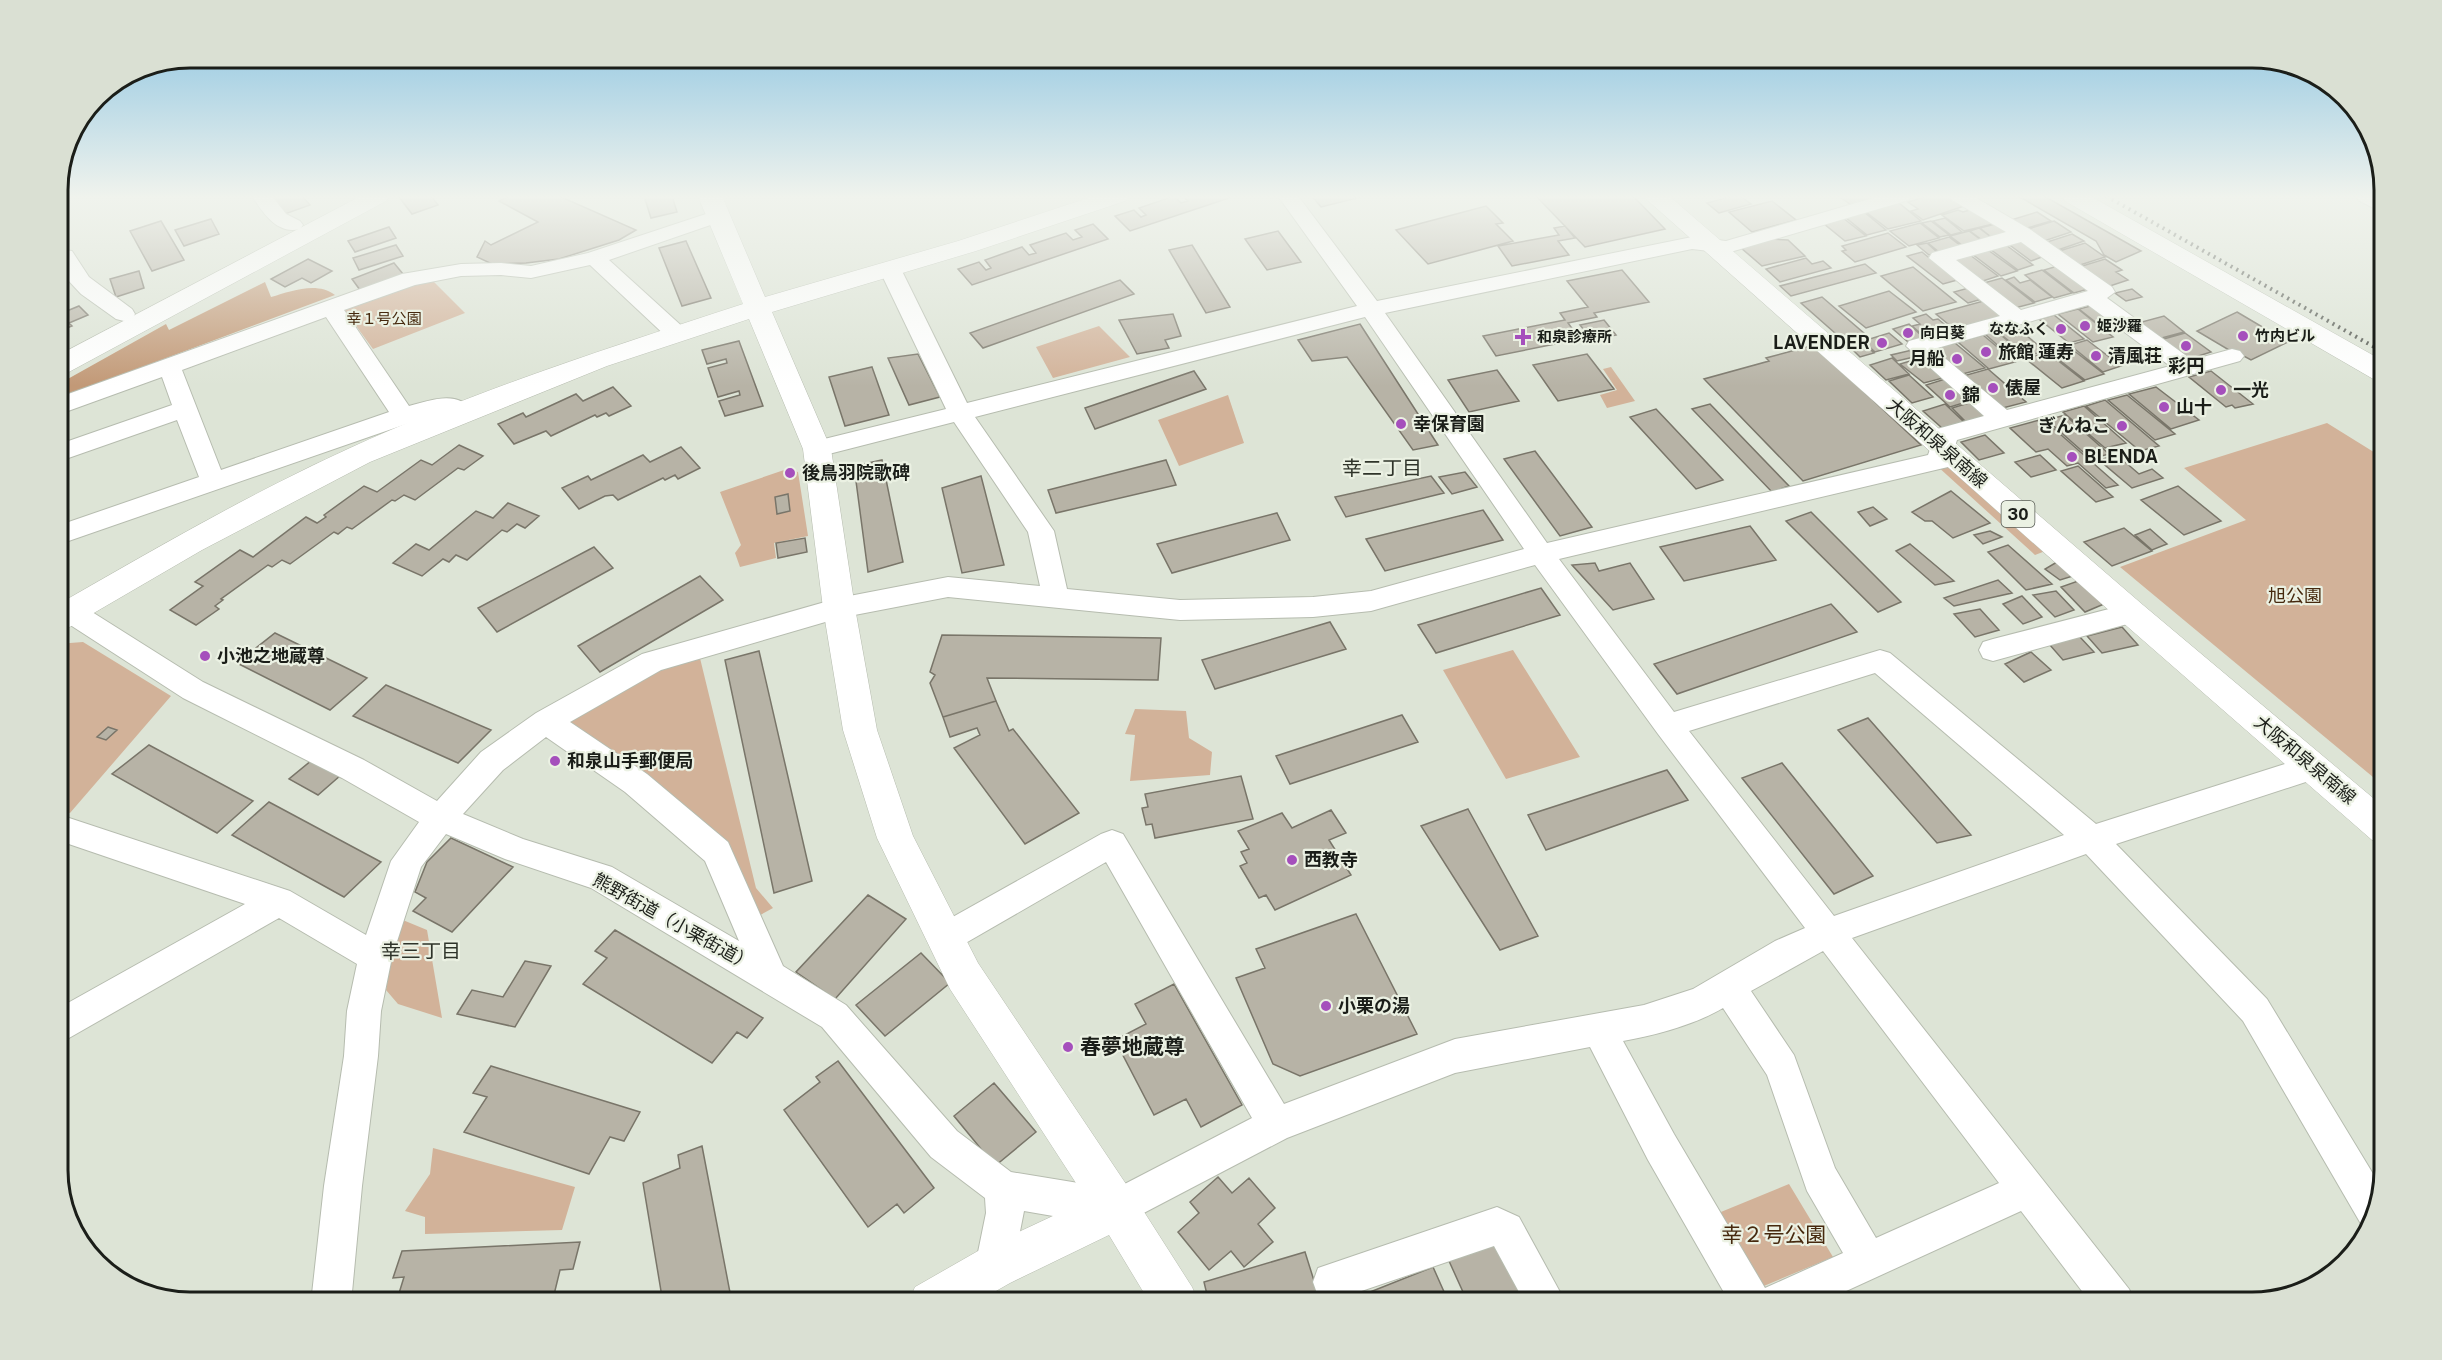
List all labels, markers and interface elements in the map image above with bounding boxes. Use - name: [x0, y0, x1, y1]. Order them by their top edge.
- park label: 幸１号公園: [346, 310, 422, 327]
- place label: 姫沙羅: [2097, 317, 2142, 334]
- marker: 姫沙羅: [2078, 319, 2092, 333]
- place label: ななふく: [1989, 320, 2049, 337]
- marker: ななふく: [2054, 322, 2068, 336]
- place label: 向日葵: [1920, 324, 1965, 341]
- marker: 向日葵: [1901, 326, 1915, 340]
- place label: 竹内ビル: [2255, 327, 2315, 344]
- marker: 和泉診療所: [1514, 328, 1532, 346]
- place label: 和泉診療所: [1537, 328, 1612, 345]
- marker: 竹内ビル: [2236, 329, 2250, 343]
- place label: LAVENDER: [1773, 332, 1870, 353]
- marker: LAVENDER: [1875, 336, 1889, 350]
- marker: 彩円: [2179, 339, 2193, 353]
- place label: 旅館 蓮寿: [1998, 341, 2074, 362]
- marker: 旅館 蓮寿: [1979, 345, 1993, 359]
- place label: 清風荘: [2108, 345, 2162, 366]
- place label: 月船: [1909, 348, 1945, 369]
- marker: 清風荘: [2089, 349, 2103, 363]
- marker: 月船: [1950, 352, 1964, 366]
- place label: 彩円: [2168, 355, 2204, 376]
- place label: 俵屋: [2005, 377, 2041, 398]
- place label: 一光: [2233, 379, 2269, 400]
- marker: 俵屋: [1986, 381, 2000, 395]
- marker: 一光: [2214, 383, 2228, 397]
- place label: 錦: [1962, 384, 1980, 405]
- marker: 錦: [1943, 388, 1957, 402]
- street label: 大阪和泉泉南線: [1883, 393, 1992, 492]
- place label: 山十: [2176, 396, 2212, 417]
- marker: 山十: [2157, 400, 2171, 414]
- place label: 幸保育園: [1413, 413, 1485, 434]
- place label: ぎんねこ: [2038, 415, 2110, 436]
- marker: 幸保育園: [1394, 417, 1408, 431]
- marker: ぎんねこ: [2115, 419, 2129, 433]
- place label: BLENDA: [2084, 446, 2158, 467]
- marker: BLENDA: [2065, 450, 2079, 464]
- district label: 幸二丁目: [1342, 456, 1422, 480]
- place label: 後鳥羽院歌碑: [802, 462, 910, 483]
- marker: 後鳥羽院歌碑: [783, 466, 797, 480]
- road number: 30: [2002, 501, 2034, 527]
- park label: 旭公園: [2268, 585, 2322, 606]
- place label: 小池之地蔵尊: [217, 645, 325, 666]
- marker: 小池之地蔵尊: [198, 649, 212, 663]
- street label: 大阪和泉泉南線: [2250, 711, 2360, 808]
- place label: 和泉山手郵便局: [567, 750, 693, 771]
- marker: 和泉山手郵便局: [548, 754, 562, 768]
- place label: 西教寺: [1304, 849, 1358, 870]
- marker: 西教寺: [1285, 853, 1299, 867]
- street label: 熊野街道（小栗街道）: [589, 869, 757, 974]
- district label: 幸三丁目: [381, 939, 461, 963]
- place label: 小栗の湯: [1338, 995, 1410, 1016]
- marker: 小栗の湯: [1319, 999, 1333, 1013]
- place label: 春夢地蔵尊: [1080, 1034, 1185, 1059]
- marker: 春夢地蔵尊: [1061, 1040, 1075, 1054]
- park label: 幸２号公園: [1722, 1222, 1827, 1247]

